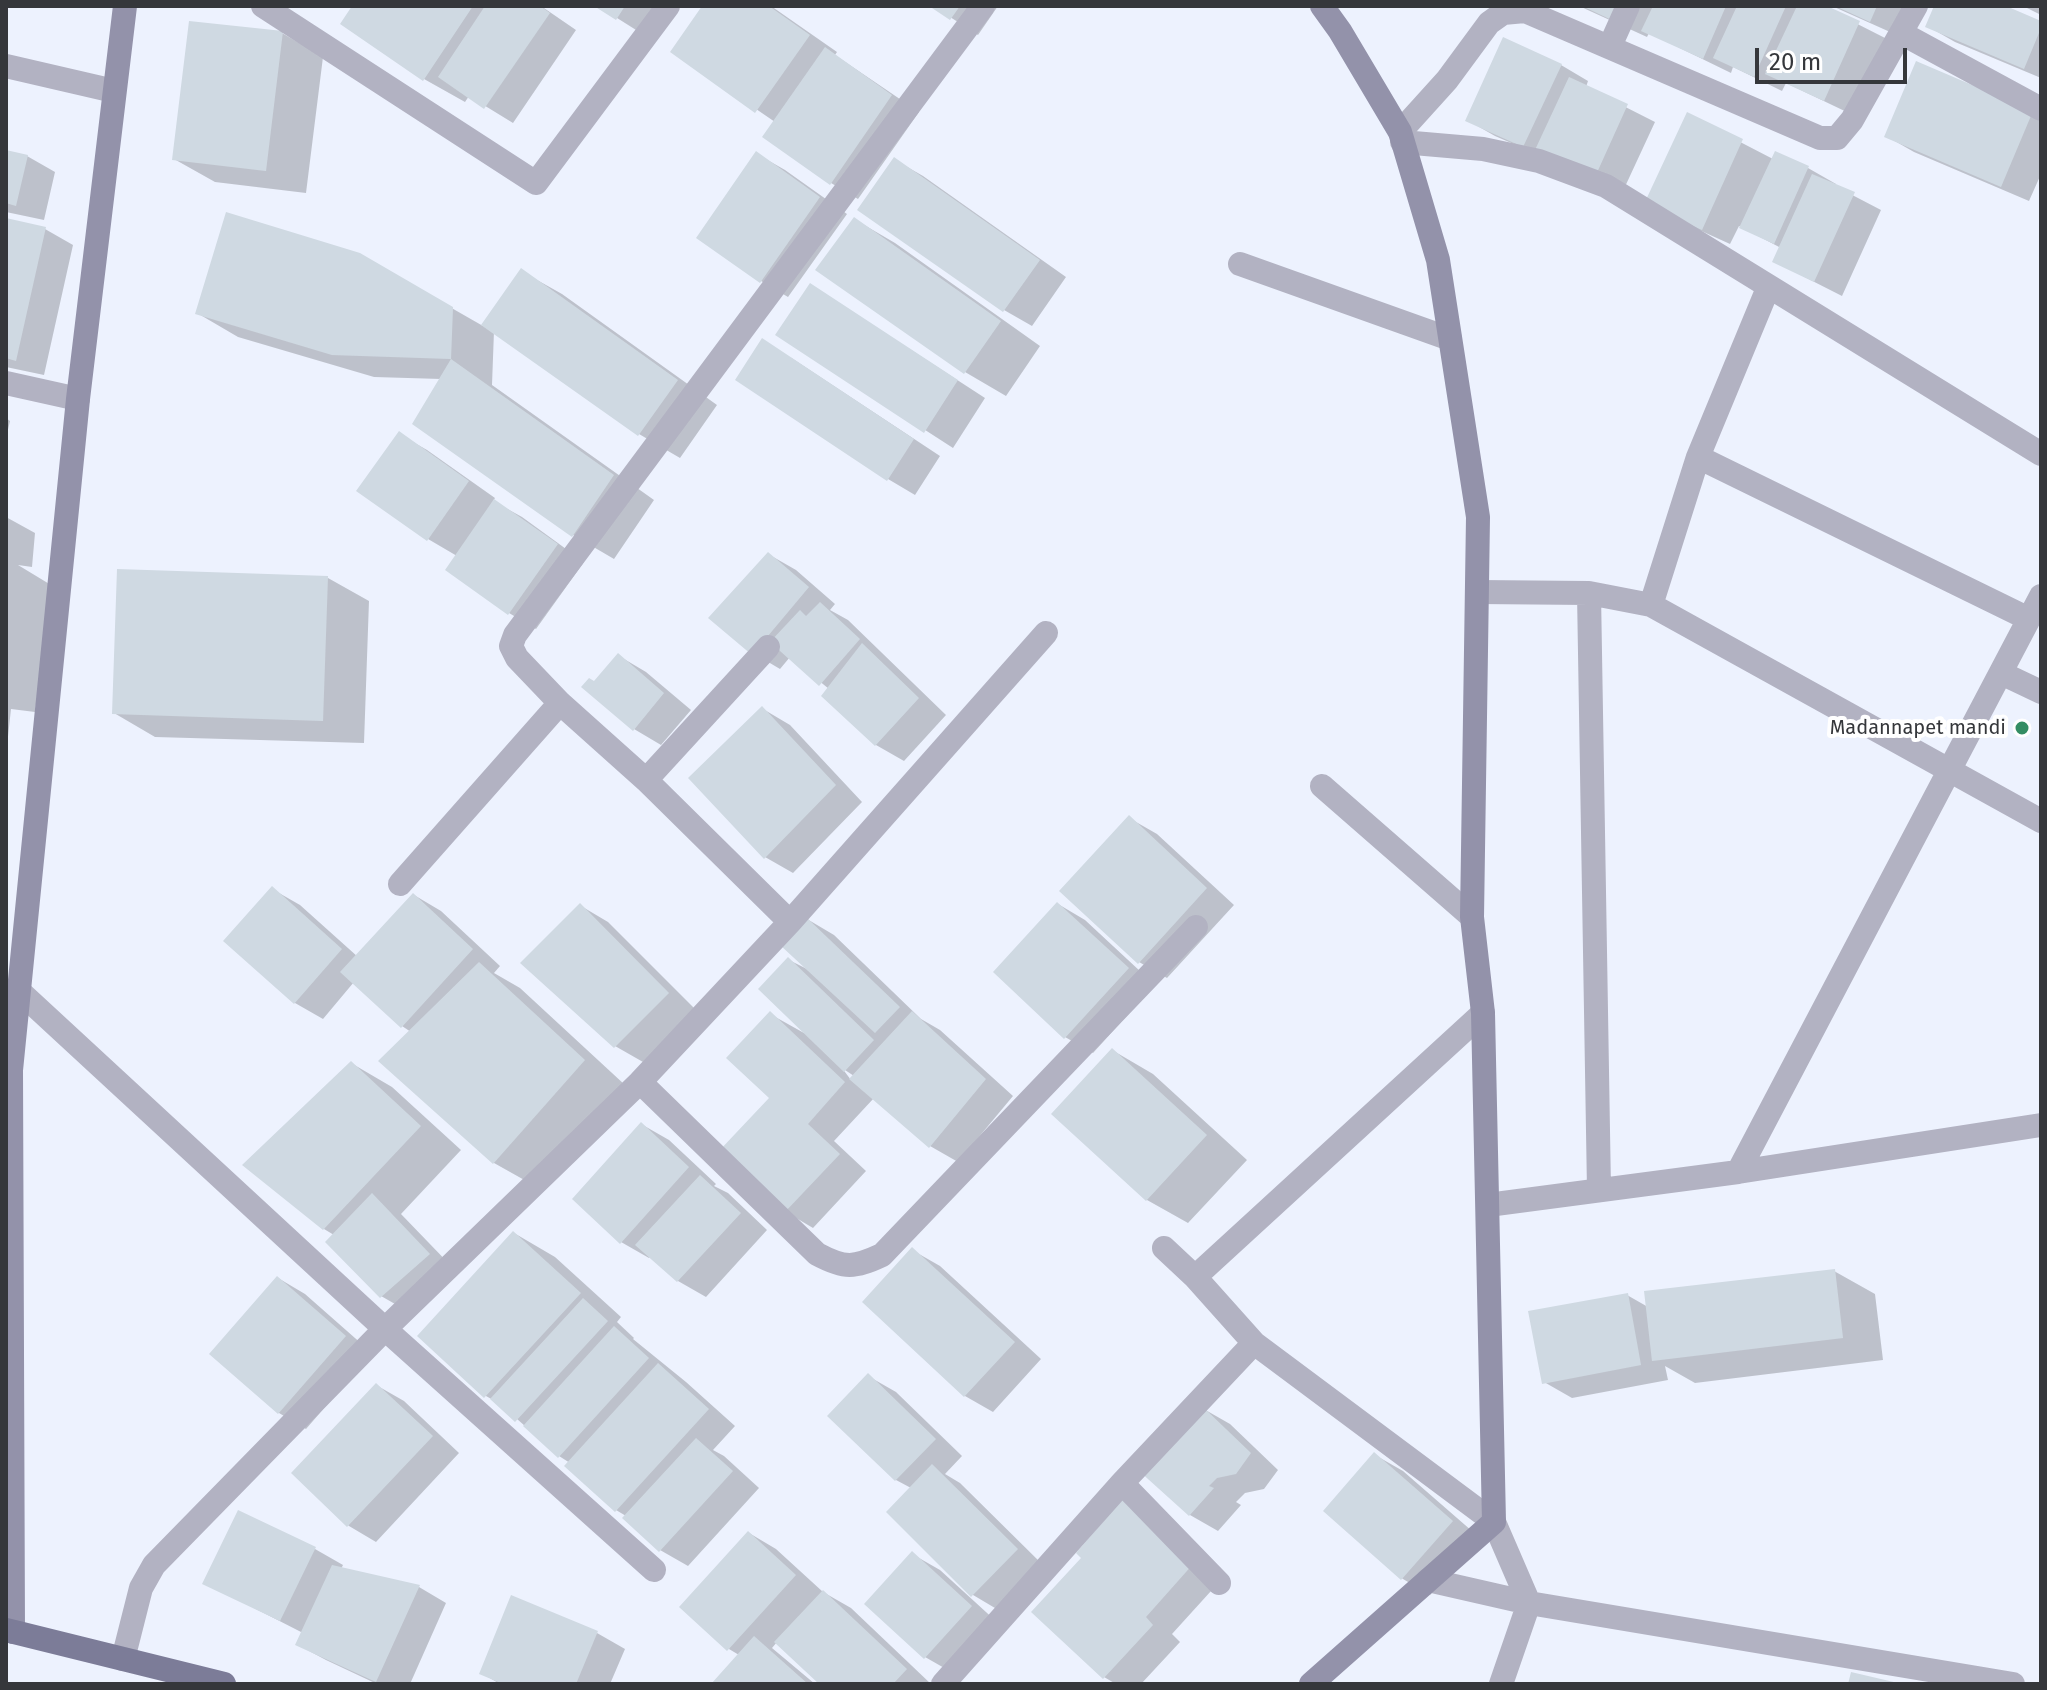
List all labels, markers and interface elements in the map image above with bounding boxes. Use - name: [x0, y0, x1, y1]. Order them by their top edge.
- scale bar: [1759, 32, 1911, 82]
- text: 20 m: [1769, 48, 1821, 76]
- place label: Madannapet mandi: [1830, 716, 2006, 740]
- marker: Madannapet mandi: [2013, 719, 2031, 737]

